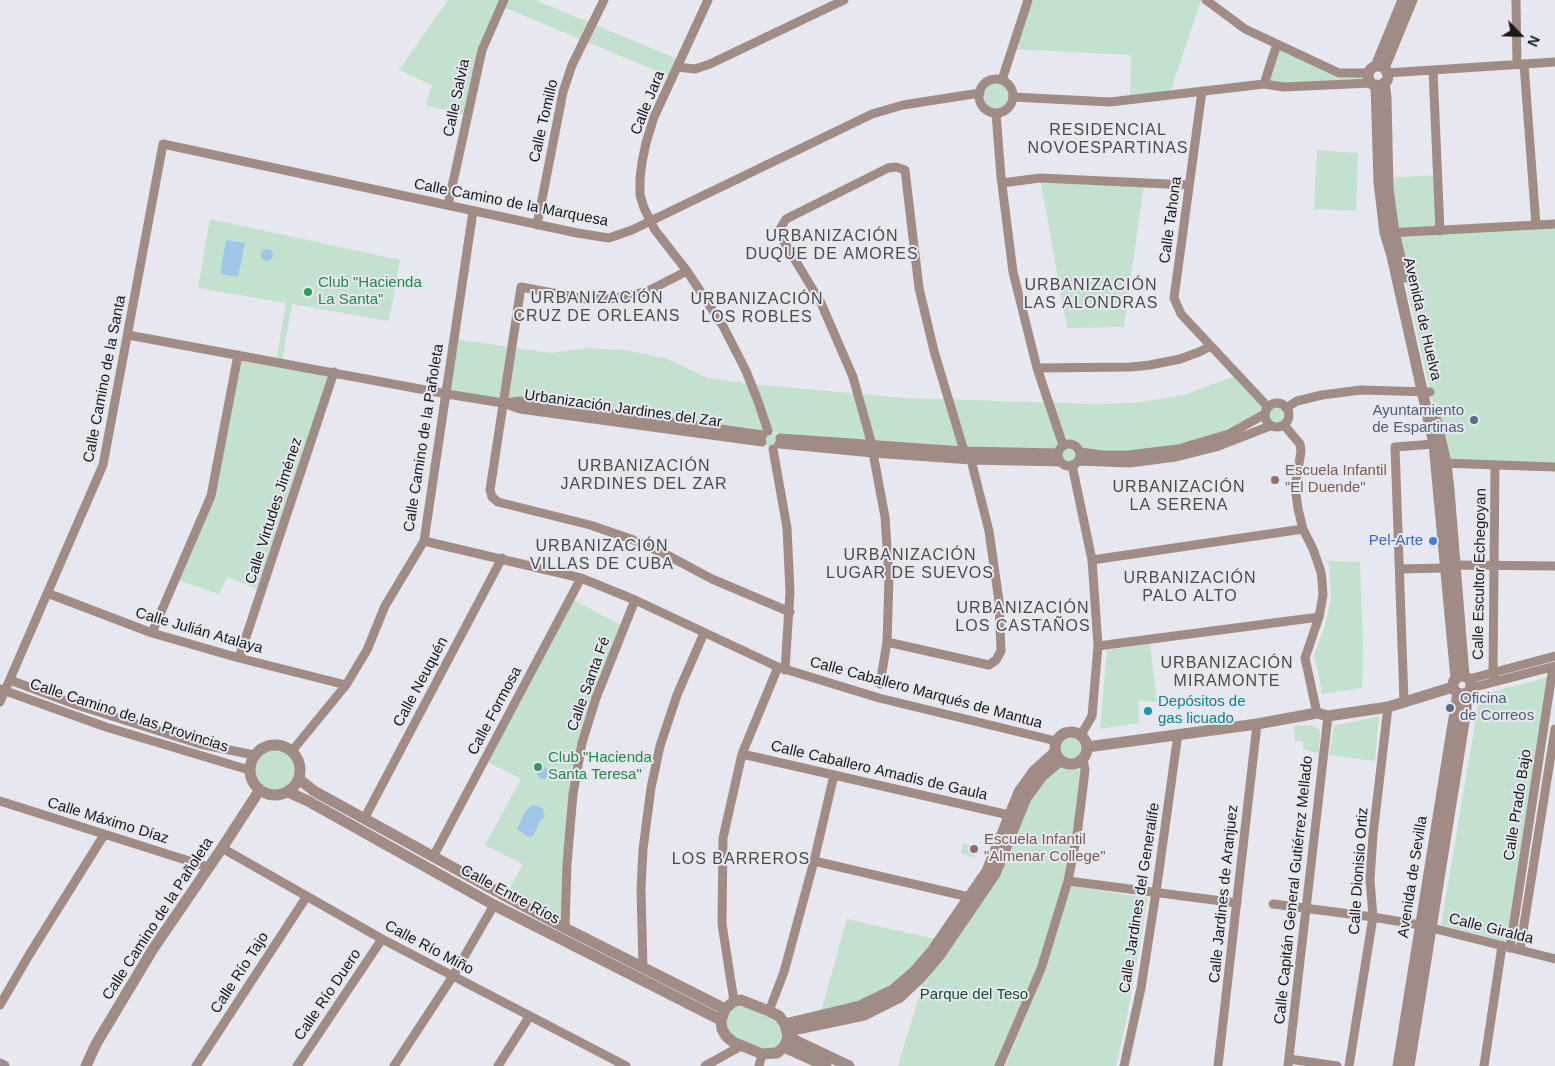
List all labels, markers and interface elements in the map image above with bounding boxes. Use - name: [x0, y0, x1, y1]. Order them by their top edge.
- north arrow: [1495, 10, 1545, 60]
- text: N: [1524, 33, 1543, 49]
- street label: Calle Salvia: [440, 57, 474, 139]
- street label: Calle Jara: [627, 68, 669, 138]
- street label: Calle Tomillo: [526, 78, 562, 164]
- district label: RESIDENCIAL NOVOESPARTINAS: [1026, 121, 1190, 159]
- street label: Calle Camino de la Marquesa: [412, 175, 610, 231]
- street label: Calle Tahona: [1156, 175, 1186, 265]
- district label: URBANIZACIÓN DUQUE DE AMORES: [744, 227, 920, 265]
- street label: Avenida de Huelva: [1399, 256, 1445, 382]
- place label: Club "Hacienda La Santa": [318, 274, 422, 309]
- district label: URBANIZACIÓN LAS ALONDRAS: [1022, 276, 1160, 314]
- marker: Club "Hacienda La Santa": [302, 286, 314, 298]
- district label: URBANIZACIÓN CRUZ DE ORLEANS: [512, 289, 682, 327]
- district label: URBANIZACIÓN LOS ROBLES: [689, 290, 825, 328]
- street label: Calle Camino de la Santa: [80, 294, 130, 464]
- street label: Calle Camino de la Pañoleta: [400, 343, 448, 533]
- street label: Urbanización Jardines del Zar: [523, 386, 723, 432]
- place label: Ayuntamiento de Espartinas: [1372, 402, 1464, 437]
- marker: Ayuntamiento de Espartinas: [1468, 414, 1480, 426]
- street label: Calle Virtudes Jiménez: [242, 435, 306, 587]
- district label: URBANIZACIÓN JARDINES DEL ZAR: [558, 457, 730, 495]
- place label: Escuela Infantil "El Duende": [1285, 462, 1387, 497]
- marker: Escuela Infantil "El Duende": [1269, 474, 1281, 486]
- district label: URBANIZACIÓN LA SERENA: [1111, 478, 1247, 516]
- street label: Calle Escultor Echegoyan: [1470, 488, 1490, 660]
- place label: Pel-Arte: [1369, 532, 1423, 550]
- marker: Pel-Arte: [1427, 535, 1439, 547]
- district label: URBANIZACIÓN VILLAS DE CUBA: [528, 537, 676, 575]
- district label: URBANIZACIÓN LUGAR DE SUEVOS: [824, 546, 996, 584]
- district label: URBANIZACIÓN PALO ALTO: [1122, 569, 1258, 607]
- district label: URBANIZACIÓN LOS CASTAÑOS: [954, 599, 1092, 637]
- street label: Calle Julián Atalaya: [133, 604, 265, 658]
- street label: Calle Neuquén: [390, 634, 452, 730]
- street label: Calle Santa Fé: [564, 634, 614, 734]
- street label: Calle Caballero Marqués de Mantua: [808, 653, 1044, 733]
- district label: URBANIZACIÓN MIRAMONTE: [1159, 654, 1295, 692]
- street label: Calle Formosa: [464, 664, 526, 758]
- street label: Calle Camino de las Provincias: [28, 675, 230, 757]
- place label: Oficina de Correos: [1460, 690, 1534, 725]
- place label: Depósitos de gas licuado: [1158, 693, 1246, 728]
- marker: Oficina de Correos: [1444, 702, 1456, 714]
- marker: Depósitos de gas licuado: [1142, 705, 1154, 717]
- street label: Calle Caballero Amadis de Gaula: [769, 737, 989, 805]
- street label: Calle Prado Bajo: [1500, 748, 1536, 862]
- place label: Club "Hacienda Santa Teresa": [548, 749, 652, 784]
- street label: Calle Capitán General Gutiérrez Mellado: [1271, 755, 1317, 1025]
- marker: Club "Hacienda Santa Teresa": [532, 761, 544, 773]
- street label: Calle Máximo Díaz: [45, 794, 171, 848]
- street label: Calle Jardines del Generalife: [1116, 801, 1164, 995]
- street label: Calle Jardines de Aranjuez: [1206, 804, 1242, 984]
- street label: Calle Dionisio Ortiz: [1346, 807, 1372, 935]
- street label: Avenida de Sevilla: [1394, 815, 1432, 939]
- place label: Escuela Infantil "Almenar College": [984, 831, 1106, 866]
- street label: Calle Camino de la Pañoleta: [99, 834, 217, 1004]
- marker: Escuela Infantil "Almenar College": [968, 843, 980, 855]
- district label: LOS BARREROS: [670, 850, 812, 870]
- street label: Calle Entre Ríos: [458, 861, 562, 929]
- street label: Calle Giralda: [1447, 910, 1535, 948]
- street label: Calle Río Miño: [381, 917, 477, 979]
- street label: Calle Río Tajo: [207, 929, 273, 1017]
- street label: Calle Río Duero: [291, 946, 365, 1044]
- park label: Parque del Teso: [920, 986, 1028, 1004]

